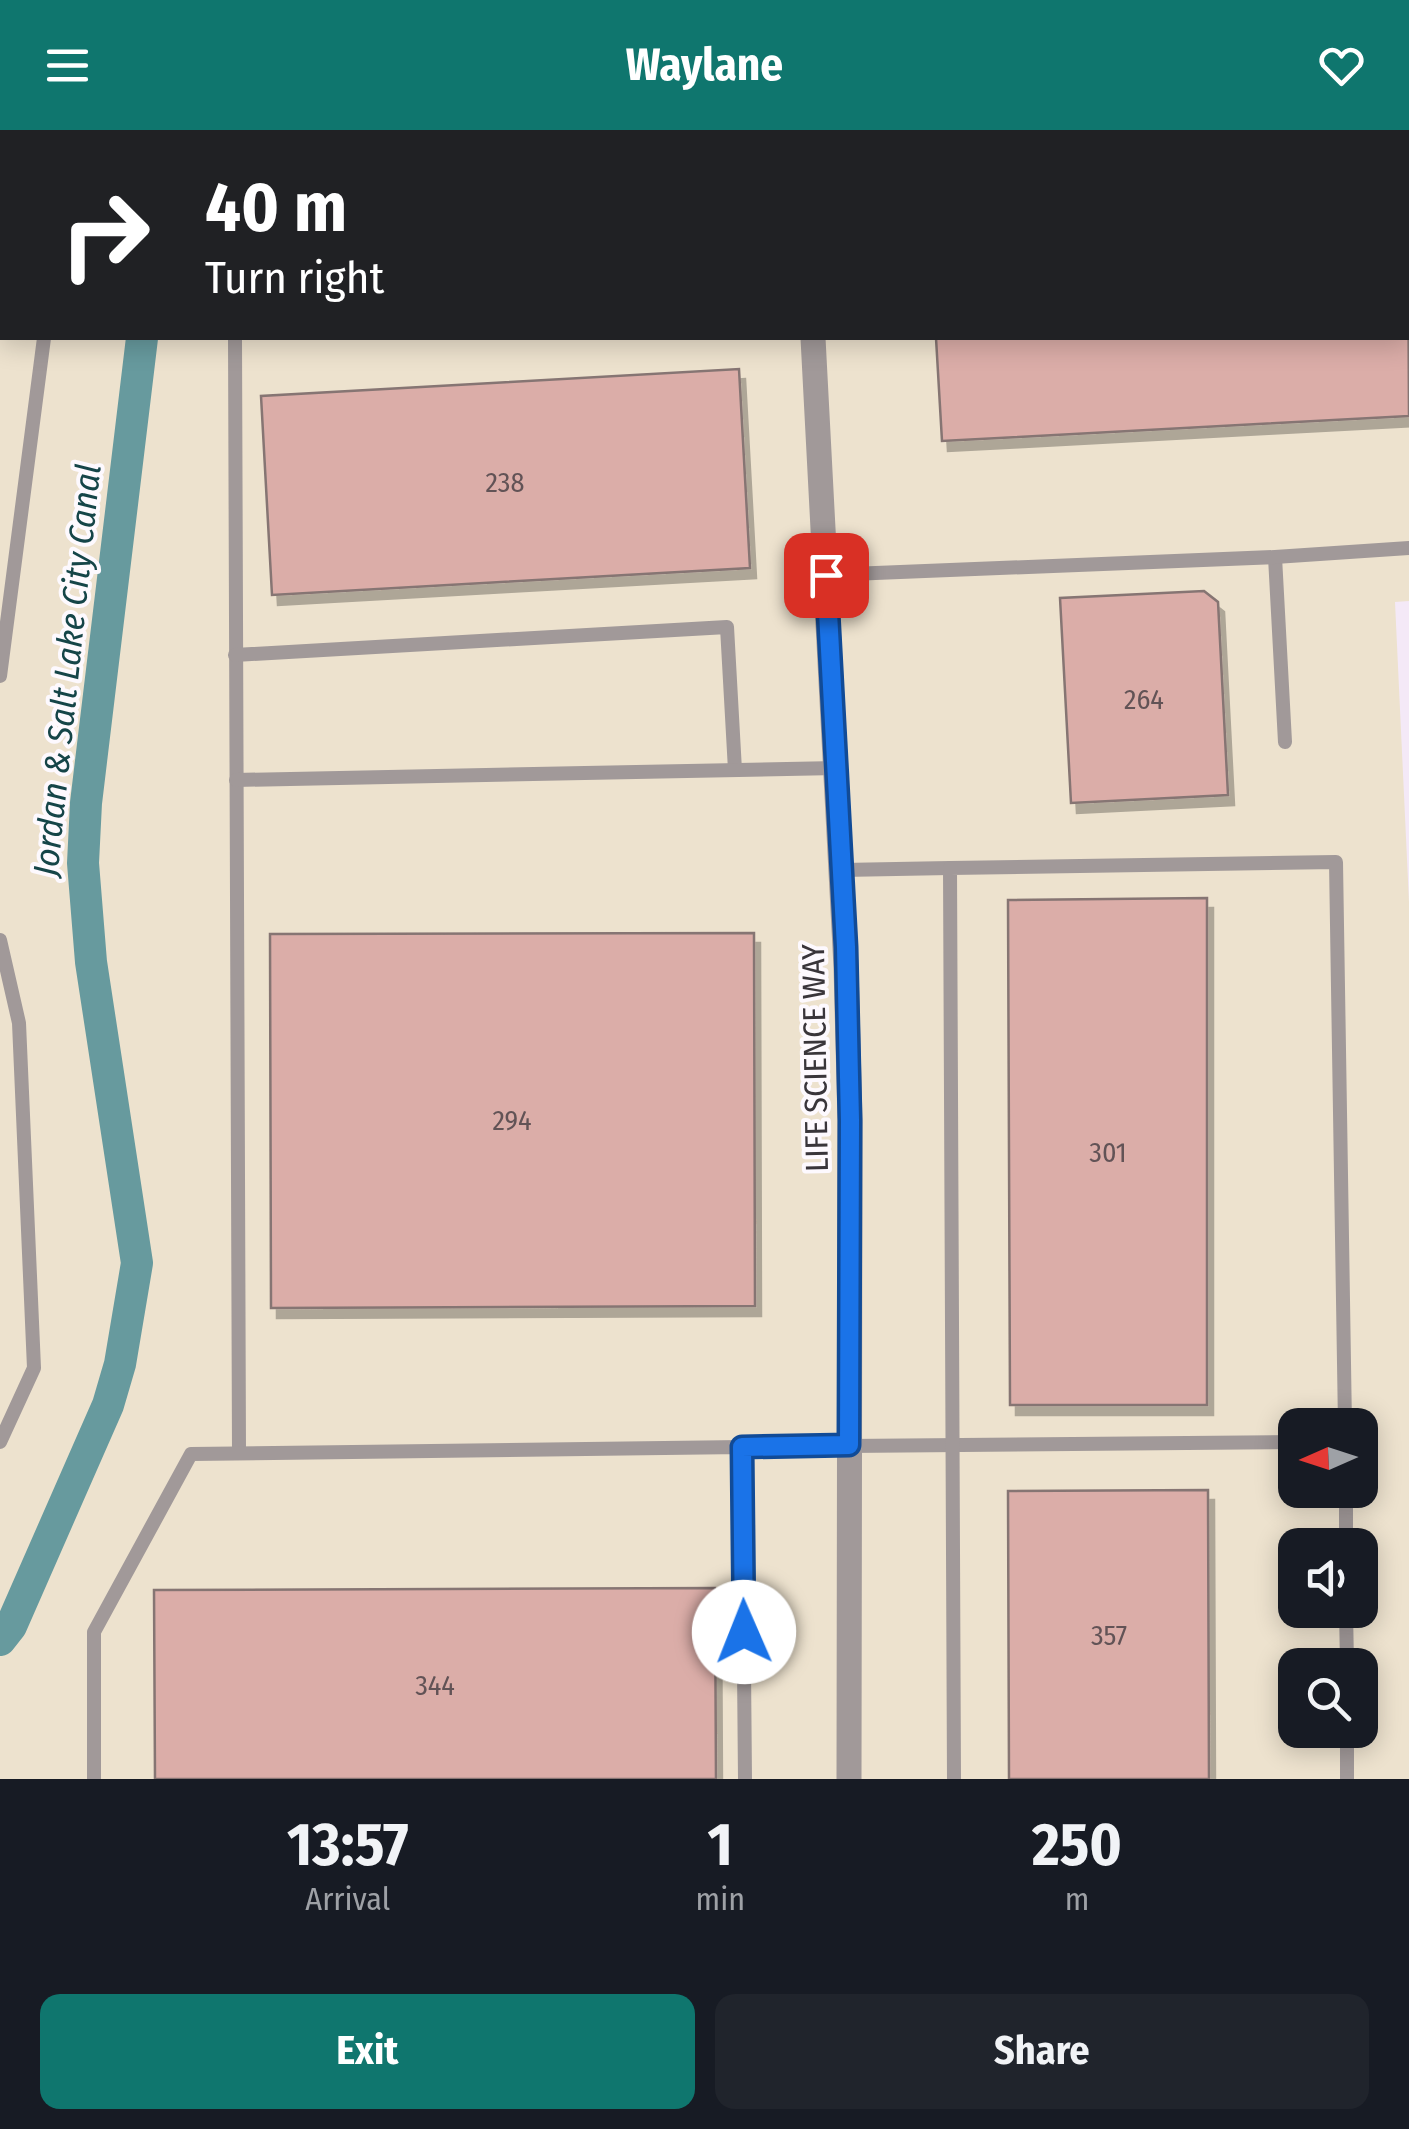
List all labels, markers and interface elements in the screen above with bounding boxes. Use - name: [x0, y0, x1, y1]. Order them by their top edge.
- icon: menu: [40, 38, 95, 93]
- text: Waylane: [626, 38, 783, 92]
- icon: heart: [1314, 38, 1369, 93]
- text: 40 m: [205, 166, 347, 250]
- icon: right: [40, 170, 170, 300]
- text: Turn right: [205, 251, 384, 305]
- water label: Jordan & Salt Lake City Canal: [24, 462, 110, 880]
- house number: 238: [486, 466, 524, 499]
- pin: [784, 533, 869, 618]
- icon: arrive: [799, 548, 854, 603]
- house number: 264: [1124, 683, 1164, 716]
- street label: LIFE SCIENCE WAY: [794, 944, 836, 1172]
- house number: 294: [492, 1104, 532, 1137]
- house number: 301: [1089, 1136, 1127, 1169]
- north arrow: [1278, 1408, 1378, 1508]
- map controls: [1278, 1408, 1378, 1748]
- button: sound: [1278, 1528, 1378, 1628]
- position arrow: [692, 1580, 796, 1684]
- house number: 357: [1091, 1619, 1127, 1652]
- button: search: [1278, 1648, 1378, 1748]
- house number: 344: [415, 1669, 455, 1702]
- text: 13:57: [287, 1809, 409, 1881]
- text: 1: [708, 1809, 733, 1881]
- text: 250: [1032, 1809, 1122, 1881]
- text: Arrival: [305, 1880, 390, 1918]
- text: min: [696, 1880, 745, 1918]
- text: m: [1065, 1880, 1089, 1918]
- button: Exit: [40, 1994, 695, 2109]
- button: Share: [715, 1994, 1369, 2109]

